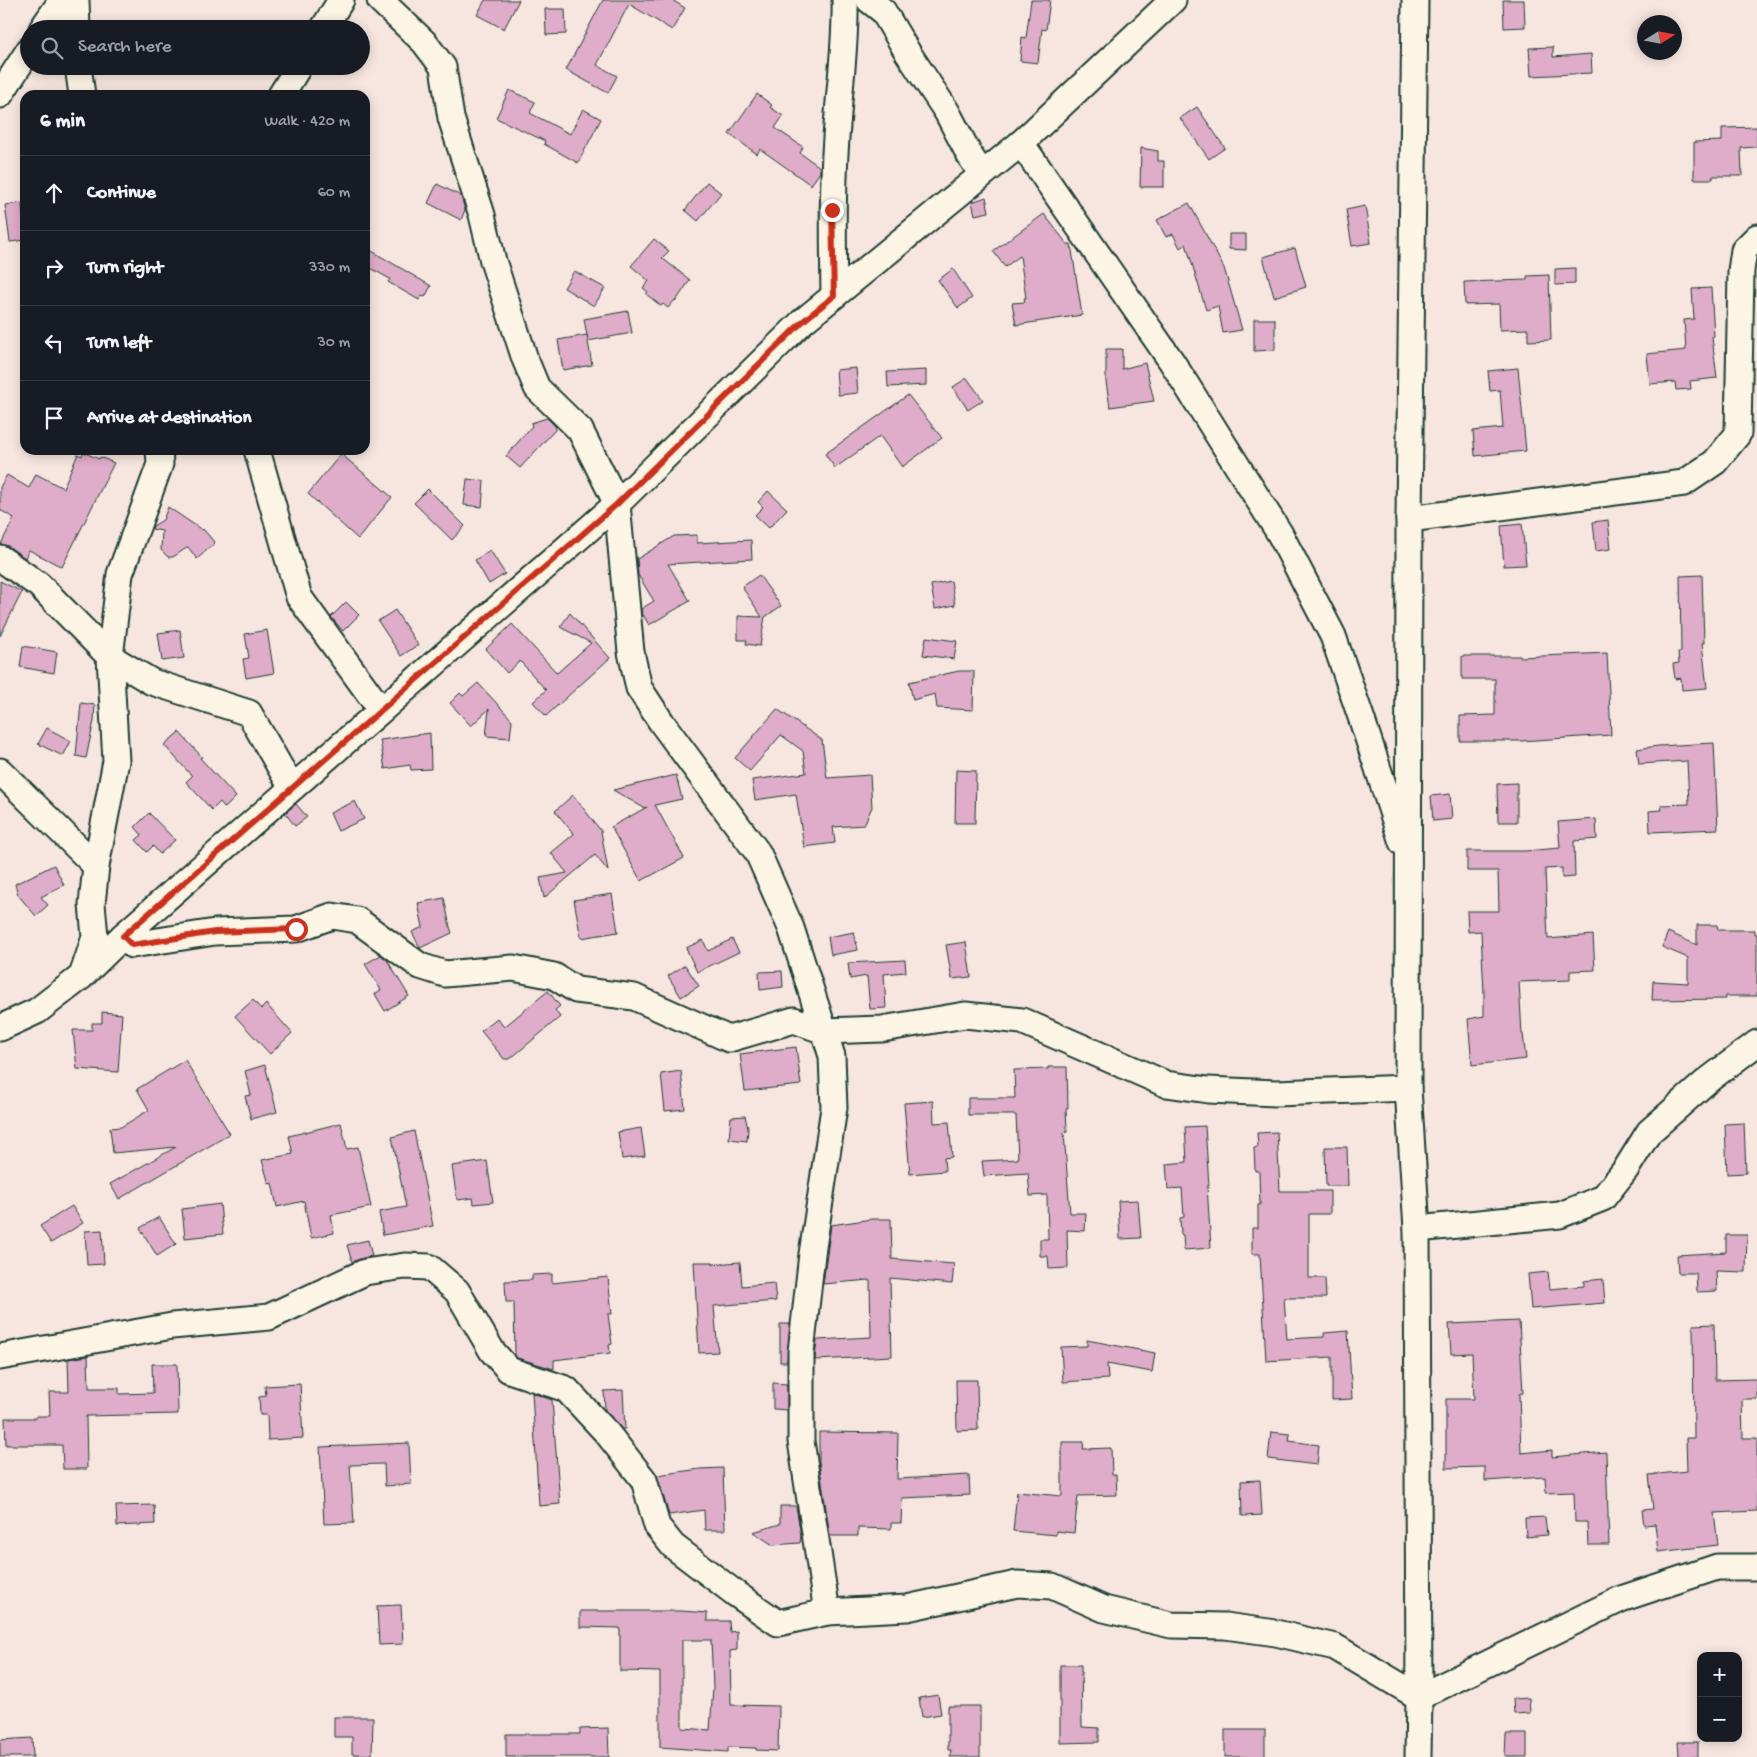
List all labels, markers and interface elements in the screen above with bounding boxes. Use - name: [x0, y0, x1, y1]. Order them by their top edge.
- north arrow: [1637, 15, 1682, 60]
- search box: [20, 20, 370, 75]
- icon: search: [38, 34, 66, 62]
- text: Search here: [78, 36, 172, 59]
- text: 6 min: [40, 110, 85, 135]
- text: Walk · 420 m: [265, 113, 350, 132]
- icon: ahead: [40, 179, 68, 207]
- text: Continue: [87, 182, 156, 205]
- text: 60 m: [318, 184, 350, 203]
- route end: [821, 199, 844, 222]
- icon: right: [40, 254, 68, 282]
- text: Turn right: [87, 257, 163, 280]
- text: 330 m: [309, 259, 350, 278]
- icon: left: [40, 329, 68, 357]
- text: Turn left: [87, 332, 151, 355]
- text: 30 m: [317, 334, 350, 353]
- icon: arrive: [40, 404, 68, 432]
- text: Arrive at destination: [87, 407, 251, 430]
- route start: [285, 918, 308, 941]
- map controls: [1697, 1652, 1742, 1742]
- button: +: [1697, 1652, 1742, 1697]
- button: −: [1697, 1697, 1742, 1742]

